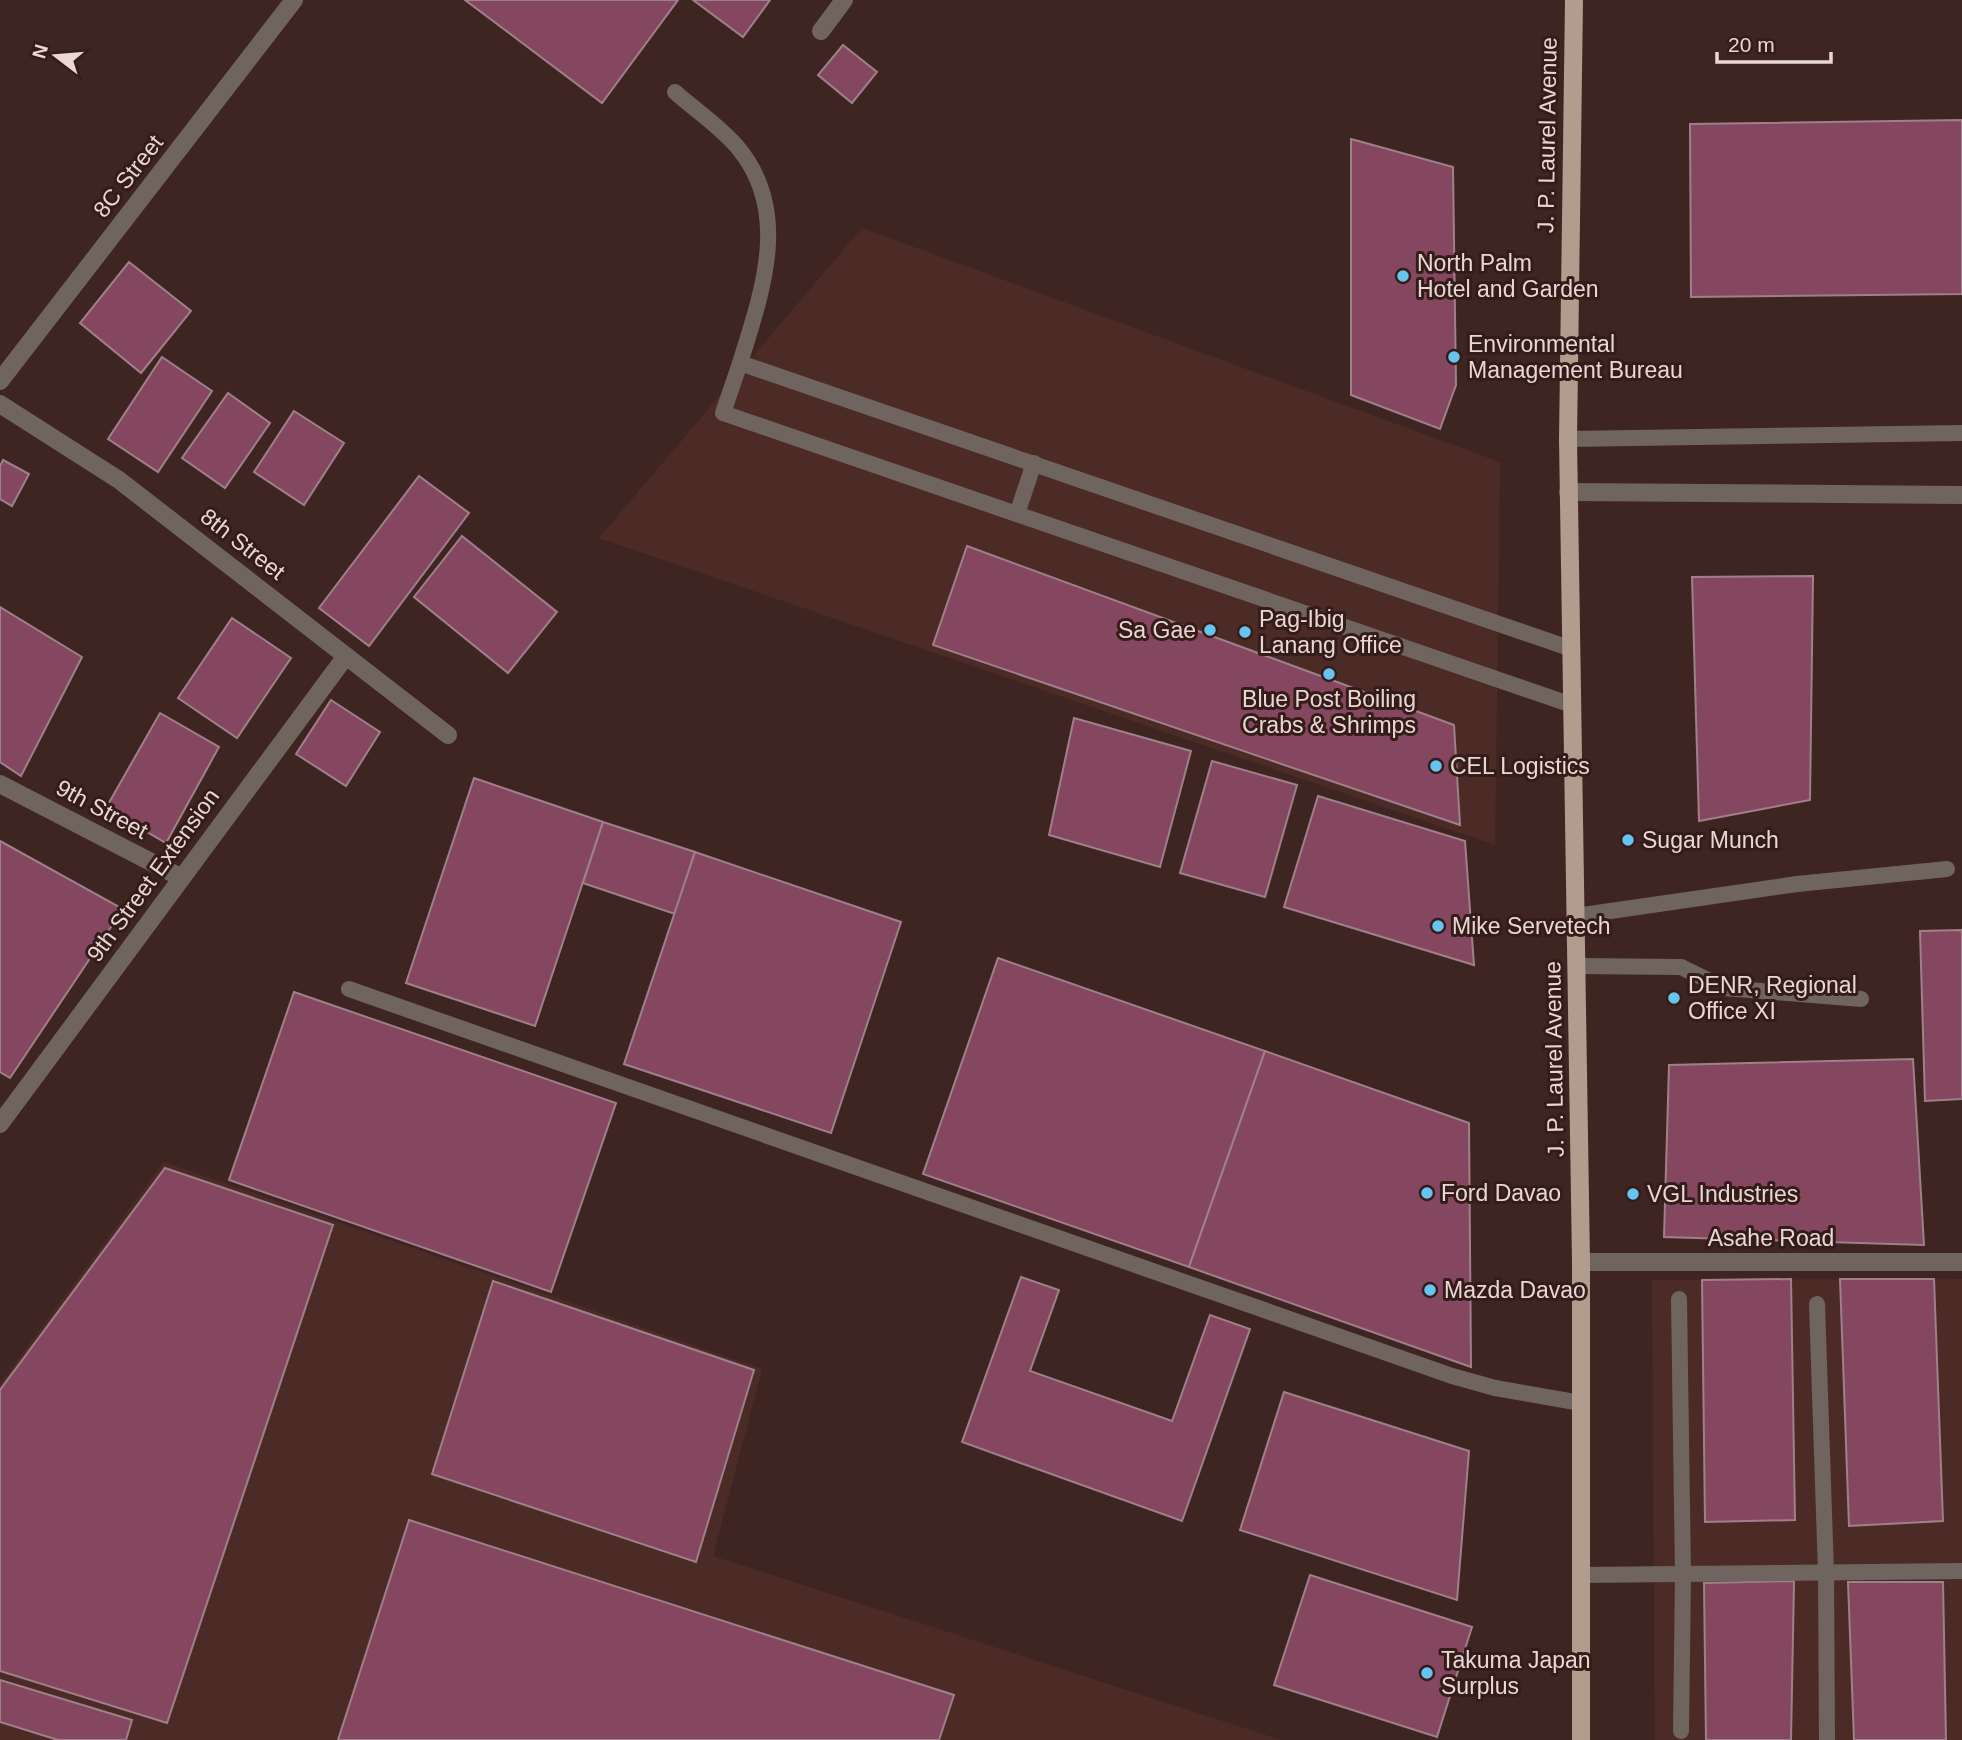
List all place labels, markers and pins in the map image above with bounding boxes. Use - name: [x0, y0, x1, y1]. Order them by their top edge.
- place label: North Palm Hotel and Garden: [1417, 250, 1599, 302]
- marker: North Palm Hotel and Garden: [1395, 268, 1411, 284]
- place label: Environmental Management Bureau: [1468, 331, 1683, 383]
- marker: Environmental Management Bureau: [1446, 349, 1462, 365]
- place label: Pag-Ibig Lanang Office: [1259, 606, 1402, 658]
- place label: Sa Gae: [1118, 617, 1196, 643]
- marker: Sa Gae: [1202, 622, 1218, 638]
- marker: Pag-Ibig Lanang Office: [1237, 624, 1253, 640]
- marker: Blue Post Boiling Crabs & Shrimps: [1321, 666, 1337, 682]
- place label: Blue Post Boiling Crabs & Shrimps: [1242, 686, 1416, 738]
- place label: CEL Logistics: [1450, 753, 1590, 779]
- marker: CEL Logistics: [1428, 758, 1444, 774]
- place label: Sugar Munch: [1642, 827, 1779, 853]
- marker: Sugar Munch: [1620, 832, 1636, 848]
- place label: Mike Servetech: [1452, 913, 1611, 939]
- marker: Mike Servetech: [1430, 918, 1446, 934]
- place label: DENR, Regional Office XI: [1688, 972, 1857, 1024]
- marker: DENR, Regional Office XI: [1666, 990, 1682, 1006]
- place label: Ford Davao: [1441, 1180, 1561, 1206]
- place label: VGL Industries: [1647, 1181, 1798, 1207]
- marker: Ford Davao: [1419, 1185, 1435, 1201]
- marker: VGL Industries: [1625, 1186, 1641, 1202]
- place label: Mazda Davao: [1444, 1277, 1586, 1303]
- marker: Mazda Davao: [1422, 1282, 1438, 1298]
- place label: Takuma Japan Surplus: [1441, 1647, 1591, 1699]
- marker: Takuma Japan Surplus: [1419, 1665, 1435, 1681]

